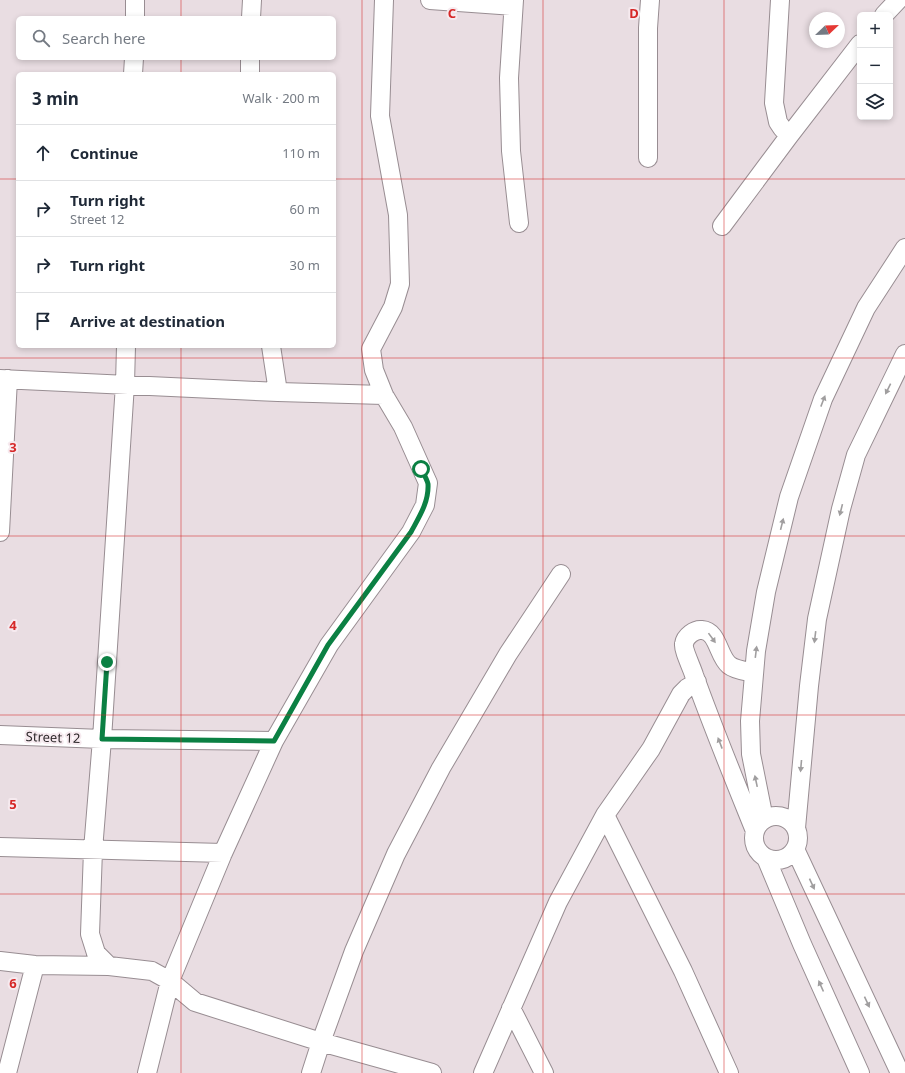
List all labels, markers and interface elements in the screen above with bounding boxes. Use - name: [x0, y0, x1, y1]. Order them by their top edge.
- text: C: [448, 4, 456, 22]
- text: D: [629, 4, 639, 22]
- north arrow: [809, 12, 845, 48]
- map controls: [857, 12, 893, 120]
- button: +: [857, 12, 893, 48]
- search box: [16, 16, 336, 60]
- icon: search: [30, 27, 52, 49]
- text: Search here: [62, 28, 145, 48]
- button: −: [857, 48, 893, 84]
- button: layers: [857, 84, 893, 120]
- text: 3 min: [32, 87, 79, 110]
- text: Walk · 200 m: [242, 89, 320, 107]
- icon: ahead: [32, 142, 54, 164]
- text: Continue: [70, 143, 138, 163]
- text: 110 m: [282, 144, 320, 162]
- text: Turn right: [70, 190, 145, 210]
- icon: right: [32, 198, 54, 220]
- text: 60 m: [290, 200, 320, 218]
- text: Street 12: [70, 210, 125, 228]
- icon: right: [32, 254, 54, 276]
- text: Turn right: [70, 255, 145, 275]
- text: 30 m: [290, 256, 320, 274]
- icon: arrive: [32, 310, 54, 332]
- text: Arrive at destination: [70, 311, 225, 331]
- one-way arrow: [885, 384, 891, 395]
- one-way arrow: [821, 394, 827, 406]
- text: 3: [9, 438, 17, 456]
- route start: [412, 460, 430, 478]
- one-way arrow: [838, 504, 844, 516]
- one-way arrow: [780, 518, 786, 531]
- text: 4: [9, 616, 17, 634]
- one-way arrow: [811, 631, 818, 643]
- one-way arrow: [708, 632, 717, 643]
- one-way arrow: [753, 646, 760, 658]
- route end: [98, 653, 116, 671]
- street label: Street 12: [25, 727, 81, 747]
- one-way arrow: [717, 737, 723, 748]
- one-way arrow: [798, 760, 805, 773]
- one-way arrow: [752, 775, 758, 787]
- text: 5: [9, 795, 17, 813]
- one-way arrow: [809, 878, 815, 890]
- text: 6: [9, 974, 17, 992]
- one-way arrow: [818, 981, 824, 992]
- one-way arrow: [864, 996, 870, 1007]

